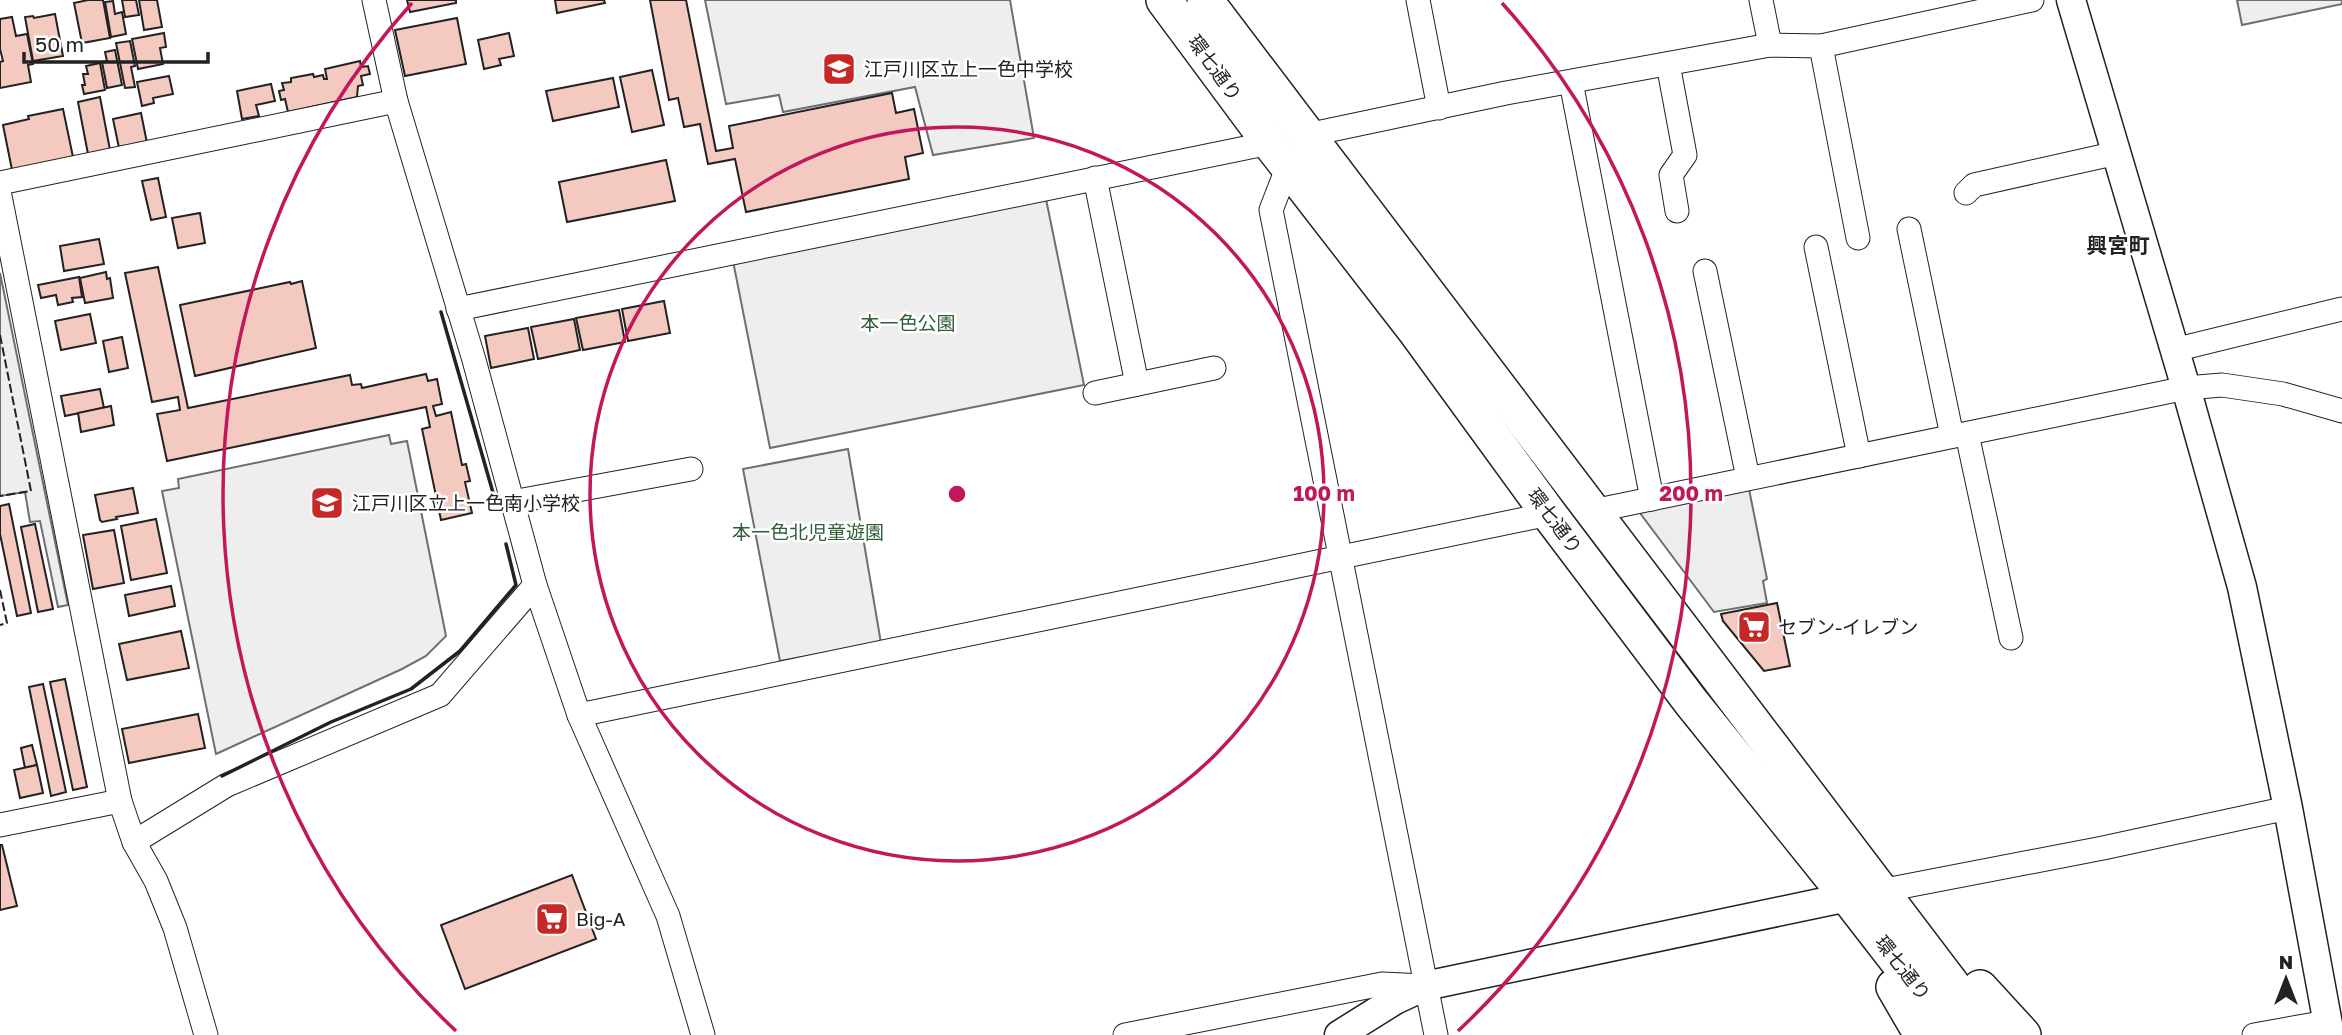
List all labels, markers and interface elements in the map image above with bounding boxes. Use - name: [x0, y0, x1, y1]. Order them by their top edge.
- scale bar: [24, 21, 208, 65]
- street label: 環七通り: [1184, 30, 1247, 105]
- text: 50 m: [35, 31, 84, 57]
- school or university icon: 江戸川区立上一色中学校: [820, 50, 858, 88]
- place label: 江戸川区立上一色中学校: [864, 57, 1073, 80]
- district label: 興宮町: [2087, 232, 2150, 258]
- park label: 本一色公園: [860, 311, 956, 334]
- text: 100 m: [1293, 480, 1355, 506]
- text: 200 m: [1659, 480, 1723, 506]
- centre of rings: [945, 482, 969, 506]
- street label: 環七通り: [1523, 483, 1587, 558]
- school or university icon: 江戸川区立上一色南小学校: [308, 484, 346, 522]
- place label: 江戸川区立上一色南小学校: [352, 491, 580, 514]
- park label: 本一色北児童遊園: [732, 520, 884, 543]
- supermarket icon: セブン-イレブン: [1735, 608, 1773, 646]
- place label: セブン-イレブン: [1778, 615, 1918, 638]
- supermarket icon: Big-A: [533, 900, 571, 938]
- place label: Big-A: [576, 907, 626, 930]
- street label: 環七通り: [1871, 931, 1936, 1005]
- north arrow: [2251, 944, 2321, 1014]
- text: N: [2279, 950, 2293, 973]

